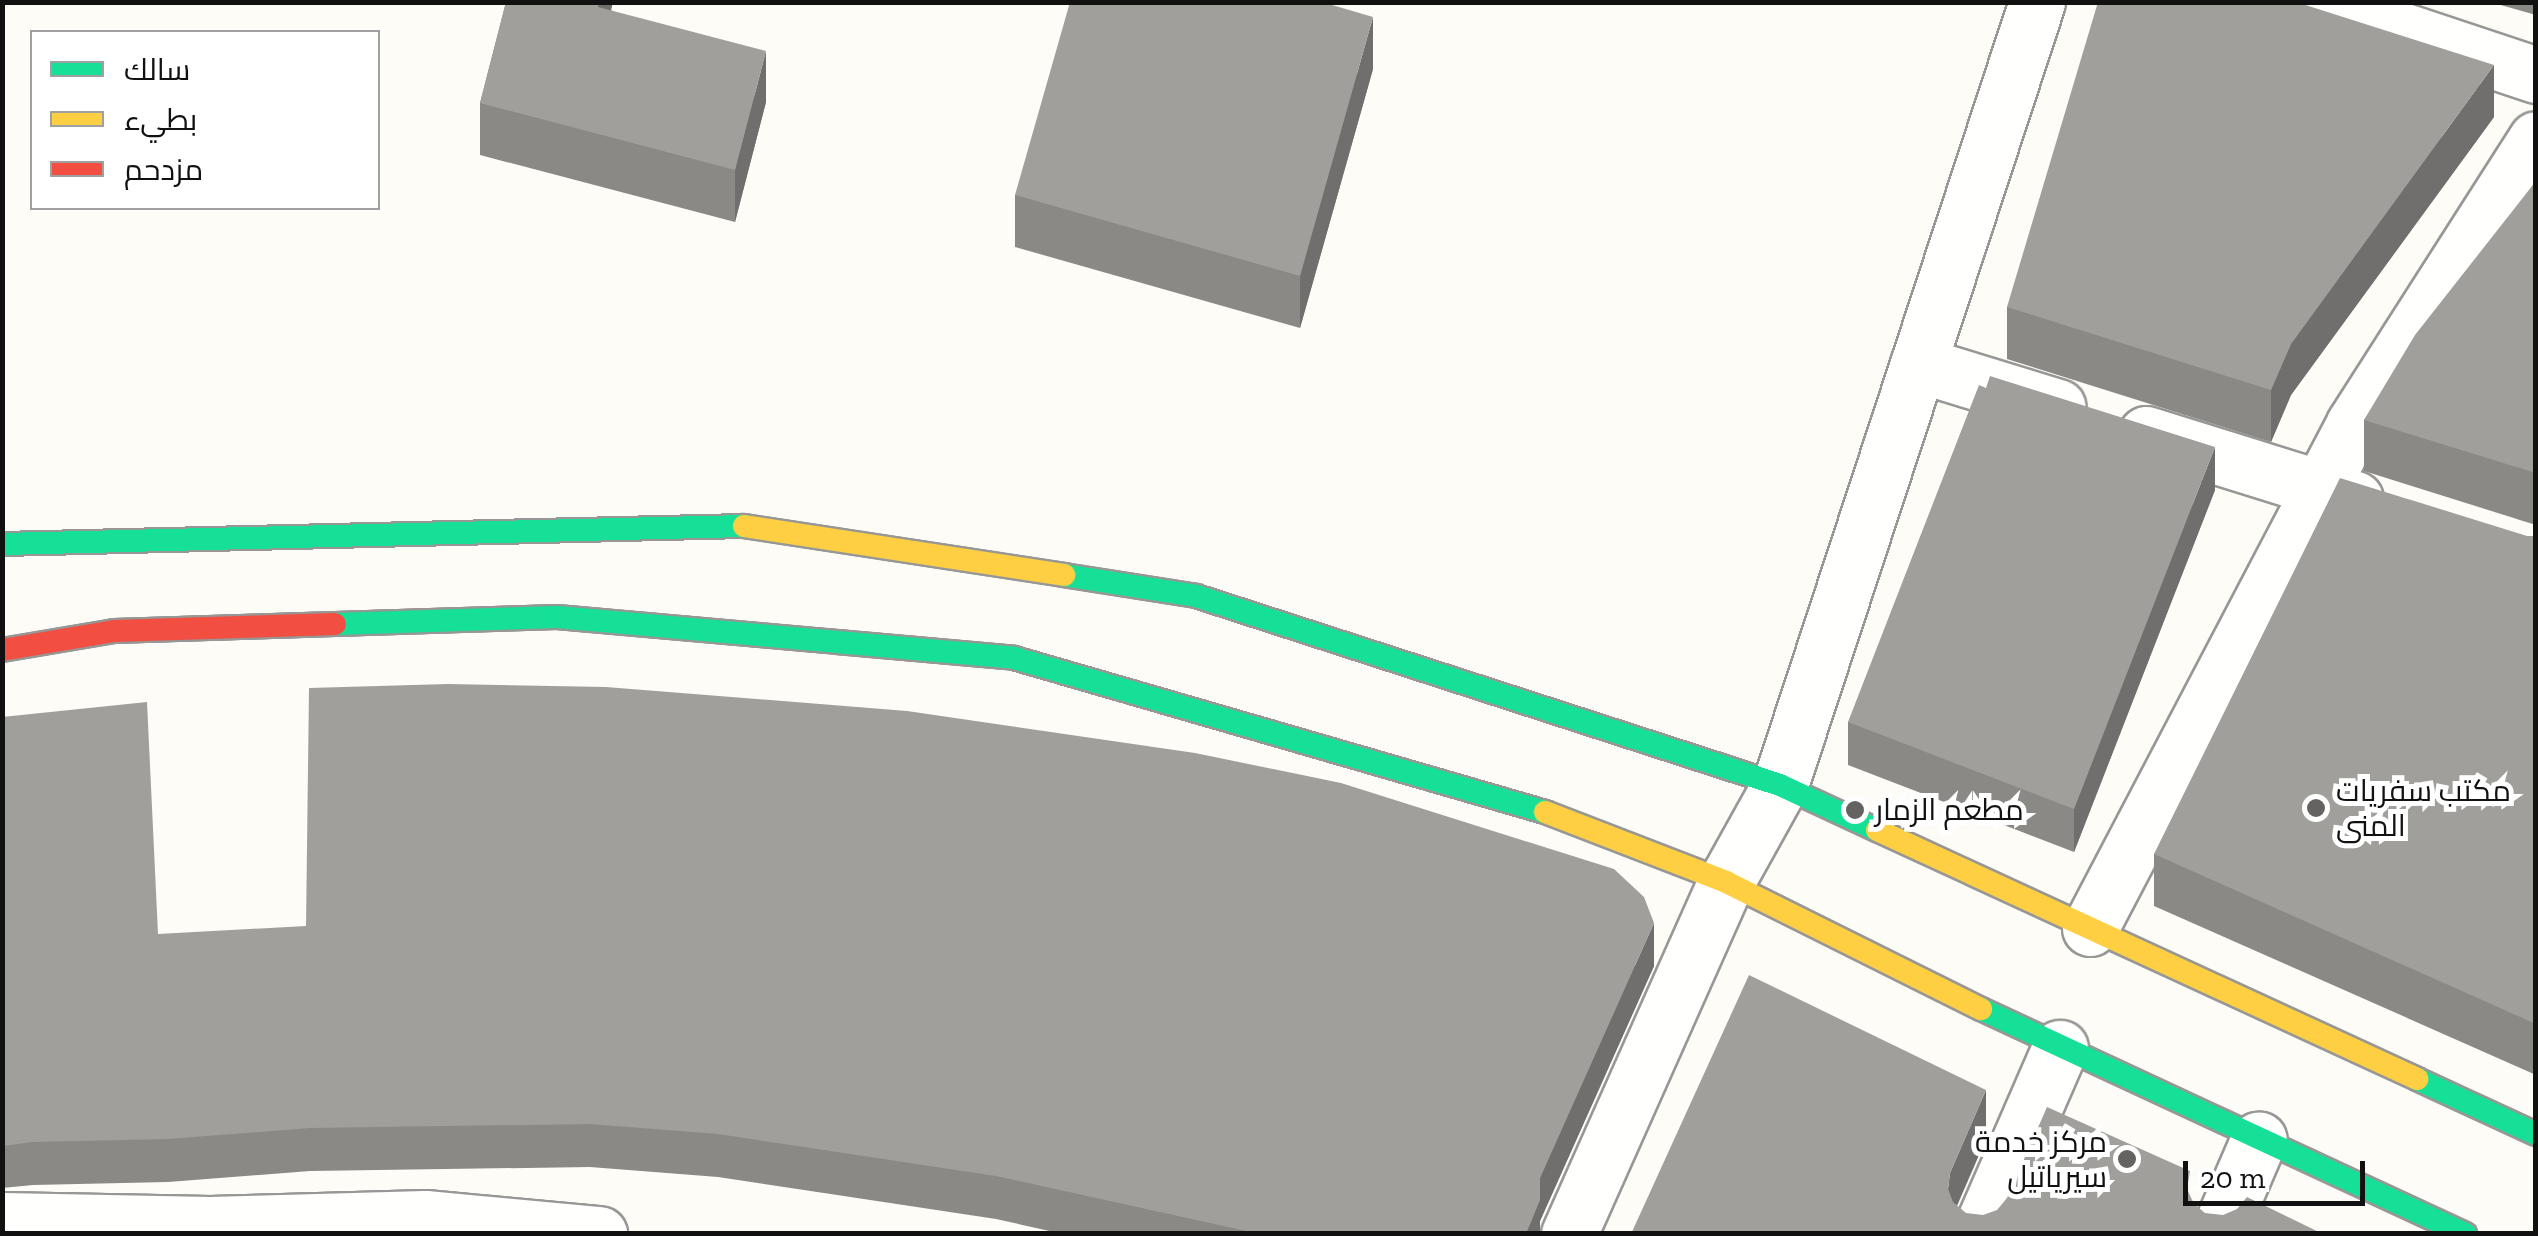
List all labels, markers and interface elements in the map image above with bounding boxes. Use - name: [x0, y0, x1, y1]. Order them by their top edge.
- legend: [30, 30, 380, 210]
- text: سالك: [124, 52, 190, 88]
- text: بطيء: [124, 102, 197, 138]
- text: مزدحم: [124, 152, 203, 188]
- place label: مكتب سفريات المنى: [2336, 773, 2511, 844]
- place label: مطعم الزمار: [1875, 792, 2024, 828]
- marker: مكتب سفريات المنى: [2305, 797, 2327, 819]
- marker: مطعم الزمار: [1844, 799, 1866, 821]
- place label: مركز خدمة سيرياتيل: [1975, 1124, 2107, 1194]
- scale bar: [2188, 1141, 2370, 1203]
- marker: مركز خدمة سيرياتيل: [2116, 1148, 2138, 1170]
- text: 20 m: [2200, 1160, 2265, 1196]

